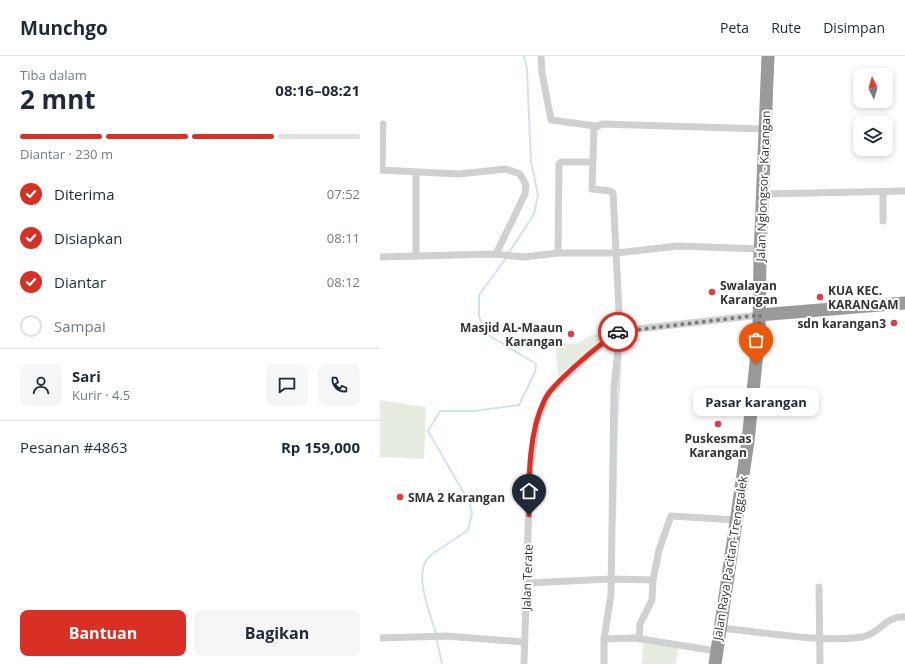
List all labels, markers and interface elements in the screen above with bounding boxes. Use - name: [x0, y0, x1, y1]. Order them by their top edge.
- text: Munchgo: [20, 15, 108, 41]
- text: Peta: [720, 18, 749, 37]
- text: Rute: [771, 18, 801, 37]
- text: Disimpan: [823, 18, 885, 37]
- text: Tiba dalam: [20, 66, 87, 84]
- north arrow: [853, 68, 893, 108]
- map controls: [853, 68, 893, 156]
- text: 08:16–08:21: [275, 80, 360, 100]
- text: 2 mnt: [20, 81, 96, 117]
- street label: Jalan Nglongsor - Karangan: [752, 110, 774, 263]
- button: layers: [853, 116, 893, 156]
- text: Diantar · 230 m: [20, 145, 113, 163]
- icon: check: [20, 183, 42, 205]
- text: Diterima: [54, 184, 115, 204]
- text: 07:52: [327, 185, 360, 203]
- icon: check: [20, 227, 42, 249]
- text: Disiapkan: [54, 228, 123, 248]
- text: 08:11: [327, 229, 360, 247]
- icon: check: [20, 271, 42, 293]
- text: Diantar: [54, 272, 106, 292]
- text: 08:12: [327, 273, 360, 291]
- place label: Swalayan Karangan: [720, 277, 778, 308]
- place label: KUA KEC. KARANGAM: [828, 282, 899, 313]
- marker: Swalayan Karangan: [707, 287, 717, 297]
- marker: KUA KEC. KARANGAM: [815, 292, 825, 302]
- courier: [598, 312, 638, 352]
- place label: sdn karangan3: [797, 315, 886, 332]
- text: Sampai: [54, 316, 106, 336]
- marker: sdn karangan3: [889, 318, 899, 328]
- place label: Masjid AL-Maaun Karangan: [460, 319, 563, 350]
- icon: car: [607, 321, 629, 343]
- pin: [739, 323, 773, 364]
- marker: Masjid AL-Maaun Karangan: [566, 329, 576, 339]
- icon: bag: [745, 329, 767, 351]
- button: person: [20, 364, 62, 406]
- button: chat: [266, 364, 308, 406]
- button: phone: [318, 364, 360, 406]
- text: Sari: [72, 366, 101, 386]
- text: Kurir · 4.5: [72, 386, 130, 404]
- callout: Pasar karangan: [693, 388, 819, 416]
- text: Pasar karangan: [705, 393, 807, 411]
- marker: Puskesmas Karangan: [713, 419, 723, 429]
- place label: Puskesmas Karangan: [685, 430, 751, 461]
- text: Pesanan #4863: [20, 437, 128, 457]
- text: Rp 159,000: [281, 437, 360, 457]
- pin: [512, 474, 546, 515]
- street label: Jalan Raya Pacitan-Trenggalek: [708, 474, 751, 642]
- icon: home: [518, 480, 540, 502]
- place label: SMA 2 Karangan: [408, 489, 505, 506]
- marker: SMA 2 Karangan: [395, 492, 405, 502]
- street label: Jalan Terate: [517, 543, 537, 611]
- button: Bantuan: [20, 610, 186, 656]
- button: Bagikan: [194, 610, 360, 656]

